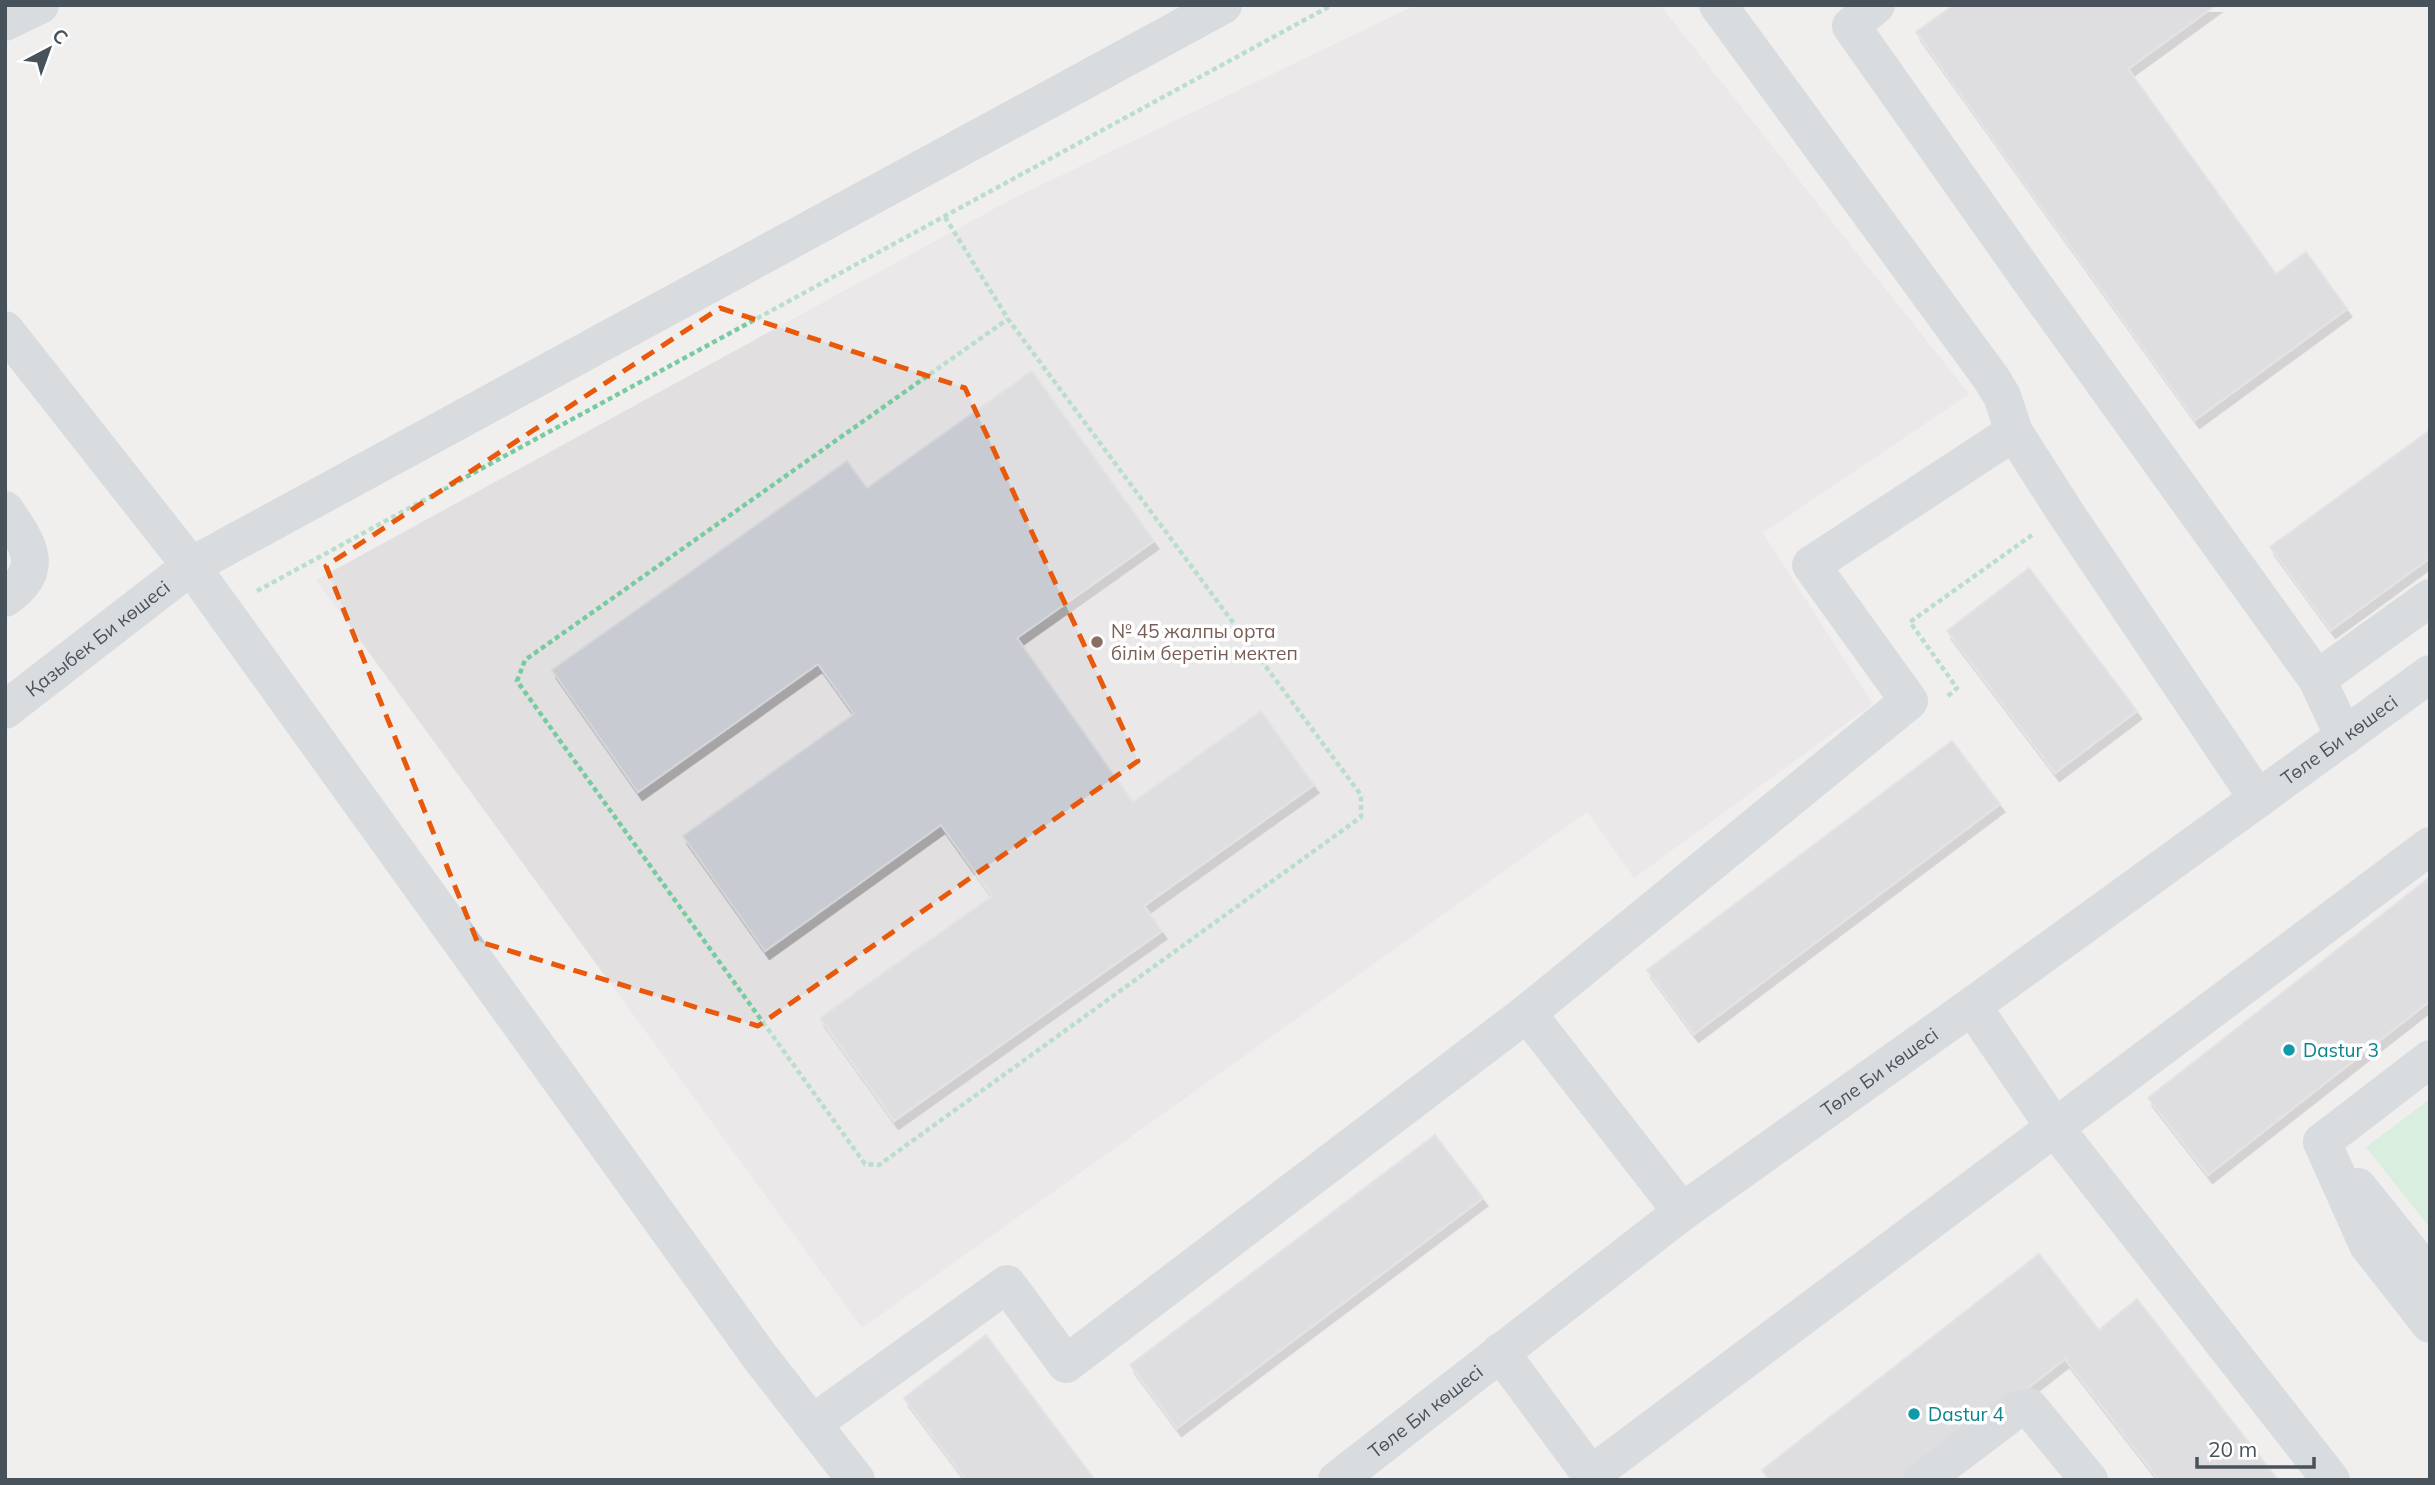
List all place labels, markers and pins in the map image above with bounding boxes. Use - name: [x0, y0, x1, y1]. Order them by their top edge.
- place label: № 45 жалпы орта білім беретін мектеп: [1111, 619, 1298, 665]
- marker: № 45 жалпы орта білім беретін мектеп: [1089, 634, 1105, 650]
- place label: Dastur 3: [2303, 1038, 2379, 1062]
- marker: Dastur 3: [2281, 1042, 2297, 1058]
- place label: Dastur 4: [1928, 1402, 2004, 1426]
- marker: Dastur 4: [1906, 1406, 1922, 1422]

